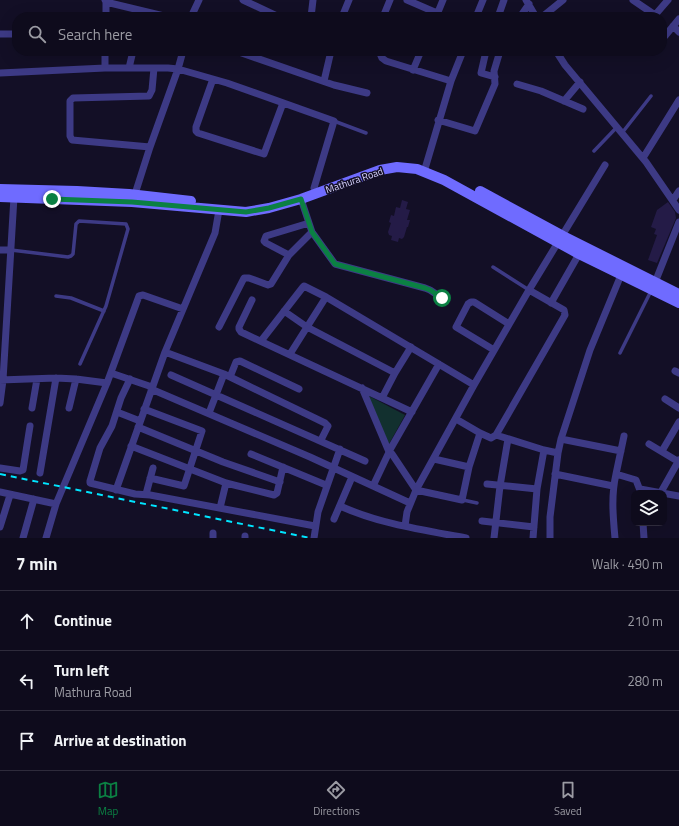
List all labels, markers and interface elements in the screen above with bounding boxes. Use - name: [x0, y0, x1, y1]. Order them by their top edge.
- search box: [12, 12, 667, 56]
- icon: search: [26, 23, 48, 45]
- text: Search here: [58, 23, 132, 46]
- street label: Mathura Road: [323, 164, 385, 197]
- route end: [43, 190, 61, 208]
- route start: [433, 289, 451, 307]
- map controls: [631, 490, 667, 526]
- button: layers: [631, 490, 667, 526]
- text: 7 min: [16, 551, 57, 577]
- text: Walk · 490 m: [592, 554, 663, 574]
- text: Continue: [54, 609, 112, 632]
- icon: ahead: [16, 610, 38, 632]
- text: 210 m: [627, 611, 663, 631]
- text: Turn left: [54, 659, 109, 682]
- icon: left: [16, 670, 38, 692]
- text: 280 m: [627, 671, 663, 691]
- text: Mathura Road: [54, 682, 132, 702]
- text: Arrive at destination: [54, 729, 187, 752]
- icon: arrive: [16, 730, 38, 752]
- tab: Map: [97, 779, 119, 819]
- tab: Directions: [313, 779, 360, 819]
- tab: Saved: [554, 779, 582, 819]

